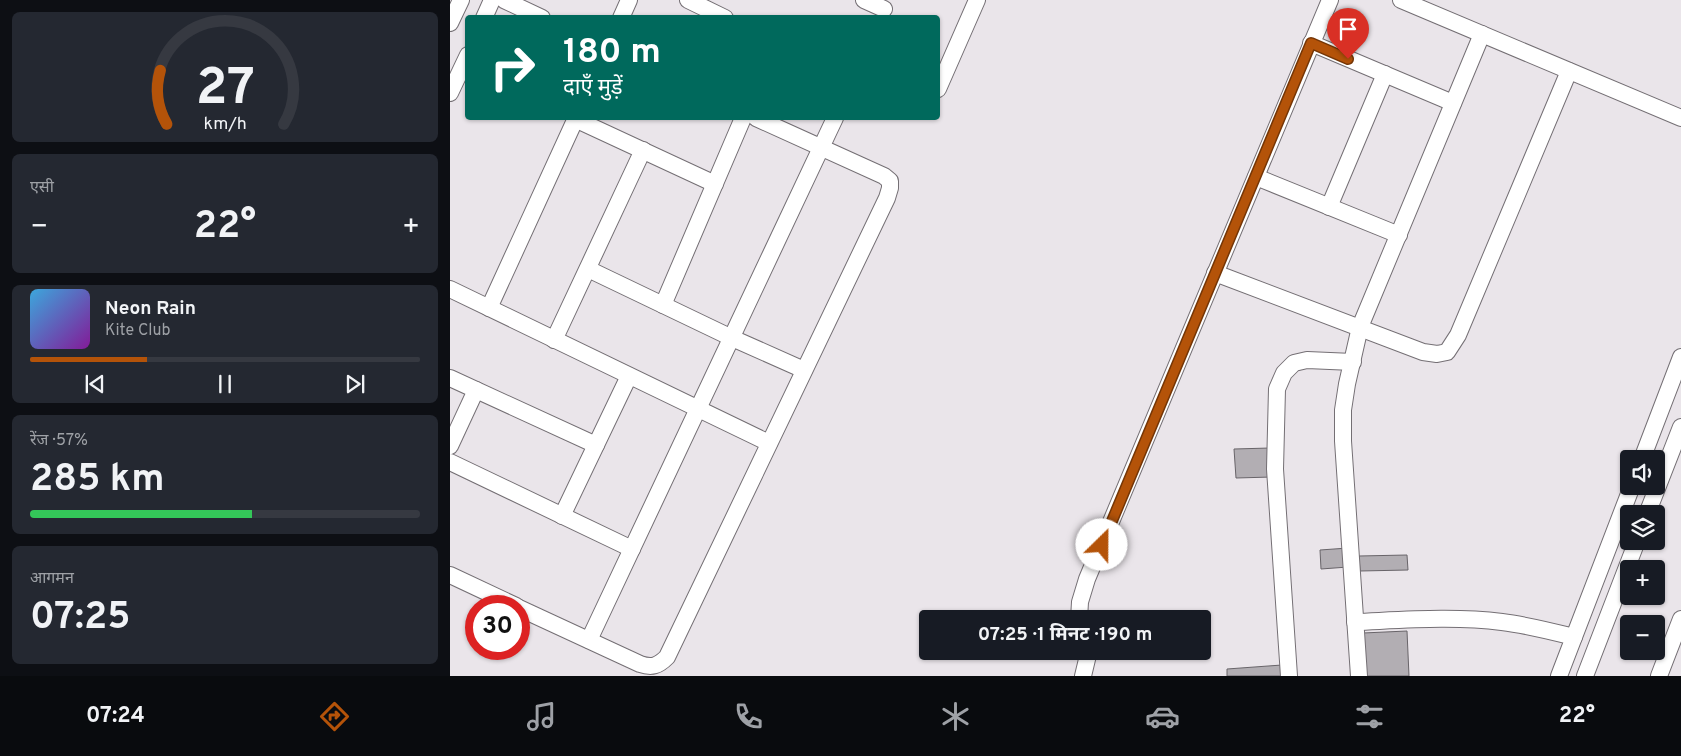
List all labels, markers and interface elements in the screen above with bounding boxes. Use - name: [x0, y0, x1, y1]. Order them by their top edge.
- pin: [1327, 8, 1369, 59]
- icon: arrive: [1334, 15, 1362, 43]
- text: 180 m: [563, 31, 661, 75]
- icon: right: [480, 35, 545, 100]
- text: 27: [195, 57, 255, 123]
- text: दाएँ मुड़ें: [563, 75, 623, 102]
- text: km/h: [203, 113, 247, 136]
- text: एसी: [30, 178, 54, 198]
- text: 22°: [194, 203, 256, 252]
- text: −: [30, 210, 48, 246]
- text: +: [402, 210, 420, 246]
- text: Neon Rain: [105, 297, 196, 321]
- text: Kite Club: [105, 321, 170, 341]
- icon: previous: [81, 370, 109, 398]
- icon: pause: [211, 370, 239, 398]
- icon: next: [341, 370, 369, 398]
- text: रेंज · 57%: [30, 431, 88, 451]
- map controls: [1620, 450, 1665, 660]
- button: sound: [1620, 450, 1665, 495]
- text: 285 km: [30, 456, 164, 505]
- button: layers: [1620, 505, 1665, 550]
- position arrow: [1075, 518, 1127, 570]
- button: +: [1620, 560, 1665, 605]
- text: आगमन: [30, 569, 74, 589]
- text: 07:25: [30, 594, 130, 643]
- speed limit sign: 30: [465, 595, 530, 660]
- button: −: [1620, 615, 1665, 660]
- text: 07:25 · 1 मिनट · 190 m: [978, 623, 1152, 647]
- icon: directions: [317, 699, 352, 734]
- icon: music: [524, 699, 559, 734]
- icon: phone: [731, 699, 766, 734]
- icon: climate: [938, 699, 973, 734]
- icon: car: [1145, 699, 1180, 734]
- icon: filters: [1352, 699, 1387, 734]
- text: 07:24: [86, 703, 145, 730]
- text: 22°: [1559, 703, 1595, 730]

